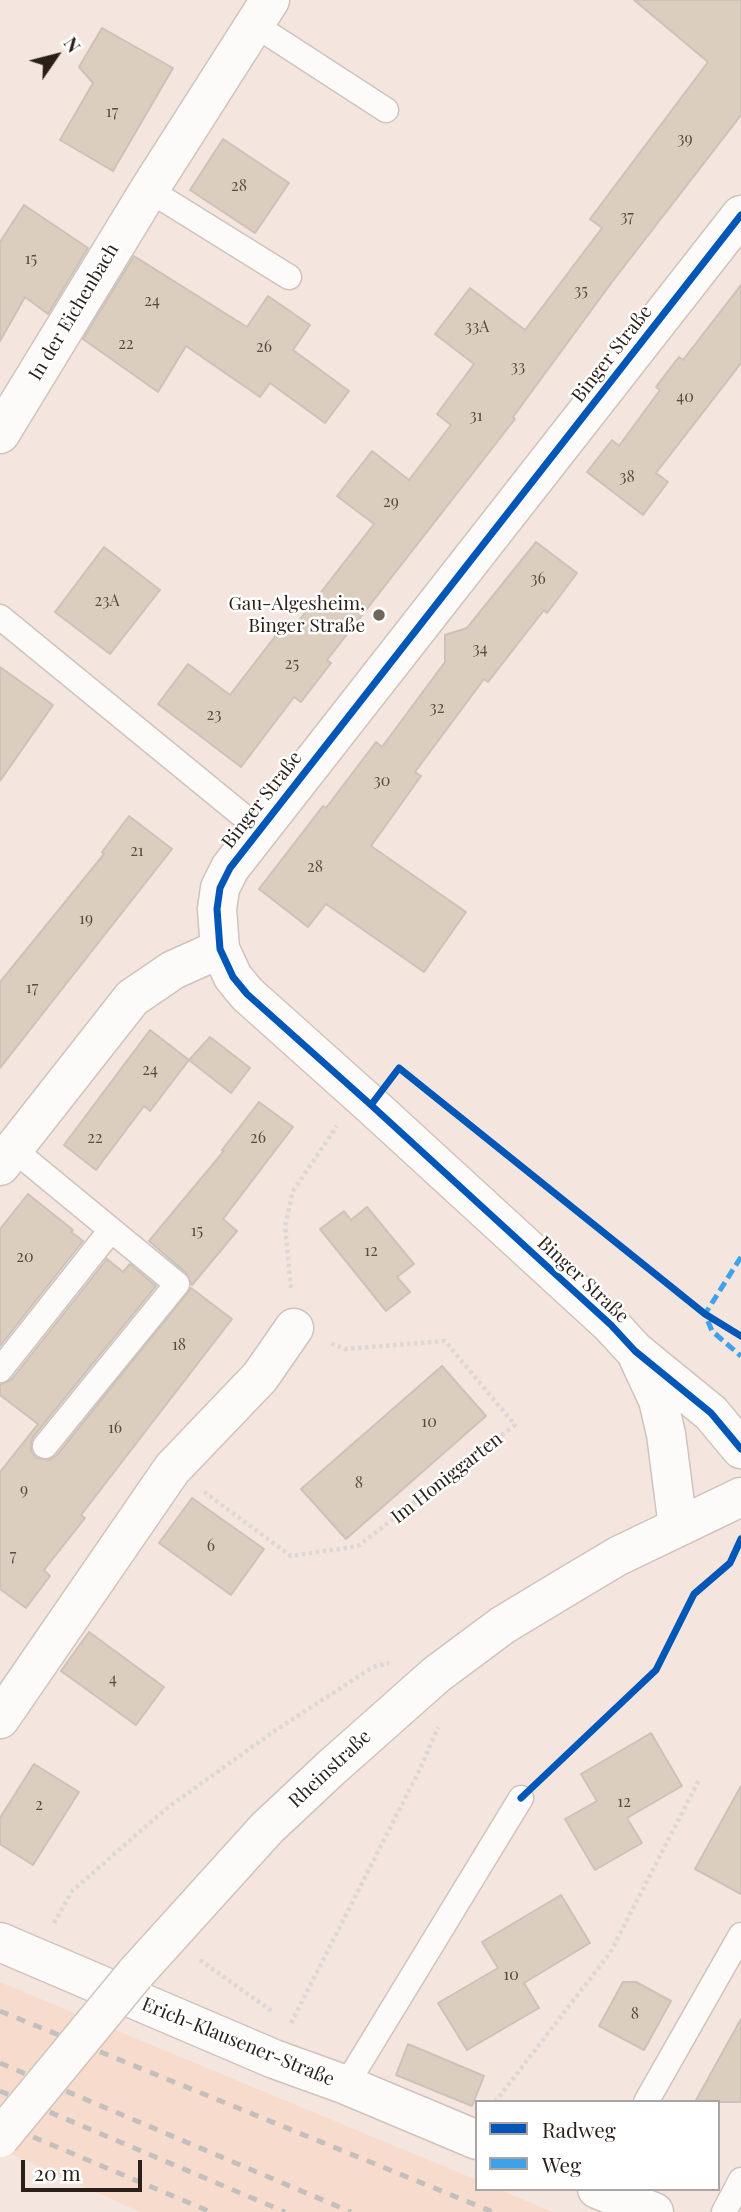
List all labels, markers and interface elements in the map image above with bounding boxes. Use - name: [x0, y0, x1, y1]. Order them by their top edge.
- north arrow: [21, 21, 91, 91]
- text: N: [59, 31, 88, 57]
- house number: 17: [106, 102, 118, 122]
- house number: 39: [677, 129, 693, 149]
- house number: 28: [231, 176, 247, 196]
- house number: 37: [620, 207, 634, 227]
- street label: In der Eichenbach: [24, 240, 124, 384]
- house number: 15: [25, 249, 37, 269]
- house number: 35: [574, 281, 588, 301]
- house number: 24: [144, 291, 160, 311]
- street label: Binger Straße: [567, 301, 657, 407]
- house number: 33A: [465, 317, 489, 337]
- house number: 22: [118, 334, 134, 354]
- house number: 26: [256, 337, 272, 357]
- house number: 33: [511, 357, 525, 377]
- house number: 40: [676, 387, 694, 407]
- house number: 31: [469, 406, 483, 426]
- house number: 38: [619, 467, 635, 487]
- house number: 29: [383, 492, 399, 512]
- house number: 36: [530, 569, 546, 589]
- house number: 23A: [95, 591, 119, 611]
- place label: Gau-Algesheim, Binger Straße: [228, 593, 365, 637]
- marker: Gau-Algesheim, Binger Straße: [371, 607, 387, 623]
- house number: 34: [472, 639, 488, 659]
- house number: 25: [285, 654, 299, 674]
- house number: 32: [430, 698, 444, 718]
- house number: 23: [207, 705, 221, 725]
- street label: Binger Straße: [217, 747, 307, 853]
- house number: 30: [374, 771, 390, 791]
- house number: 21: [130, 841, 144, 861]
- house number: 28: [307, 857, 323, 877]
- house number: 19: [79, 909, 93, 929]
- house number: 17: [26, 978, 38, 998]
- house number: 24: [142, 1060, 158, 1080]
- house number: 22: [87, 1128, 103, 1148]
- house number: 26: [250, 1128, 266, 1148]
- house number: 15: [191, 1221, 203, 1241]
- street label: Binger Straße: [533, 1232, 633, 1328]
- house number: 12: [364, 1241, 378, 1261]
- house number: 20: [16, 1247, 34, 1267]
- house number: 18: [172, 1335, 186, 1355]
- house number: 10: [421, 1412, 437, 1432]
- house number: 16: [108, 1418, 122, 1438]
- street label: Im Honiggarten: [387, 1427, 507, 1529]
- house number: 8: [355, 1473, 363, 1493]
- house number: 9: [20, 1480, 28, 1500]
- house number: 6: [207, 1536, 215, 1556]
- house number: 7: [10, 1546, 16, 1566]
- house number: 4: [109, 1669, 117, 1689]
- street label: Rheinstraße: [284, 1725, 376, 1813]
- house number: 12: [617, 1792, 631, 1812]
- house number: 2: [35, 1795, 43, 1815]
- house number: 10: [503, 1965, 519, 1985]
- street label: Erich-Klausener-Straße: [138, 1993, 338, 2091]
- house number: 8: [631, 2004, 639, 2024]
- legend: [475, 2100, 720, 2191]
- text: Radweg: [542, 2115, 616, 2143]
- scale bar: [24, 2146, 145, 2190]
- text: Weg: [542, 2150, 581, 2178]
- text: 20 m: [34, 2158, 81, 2186]

